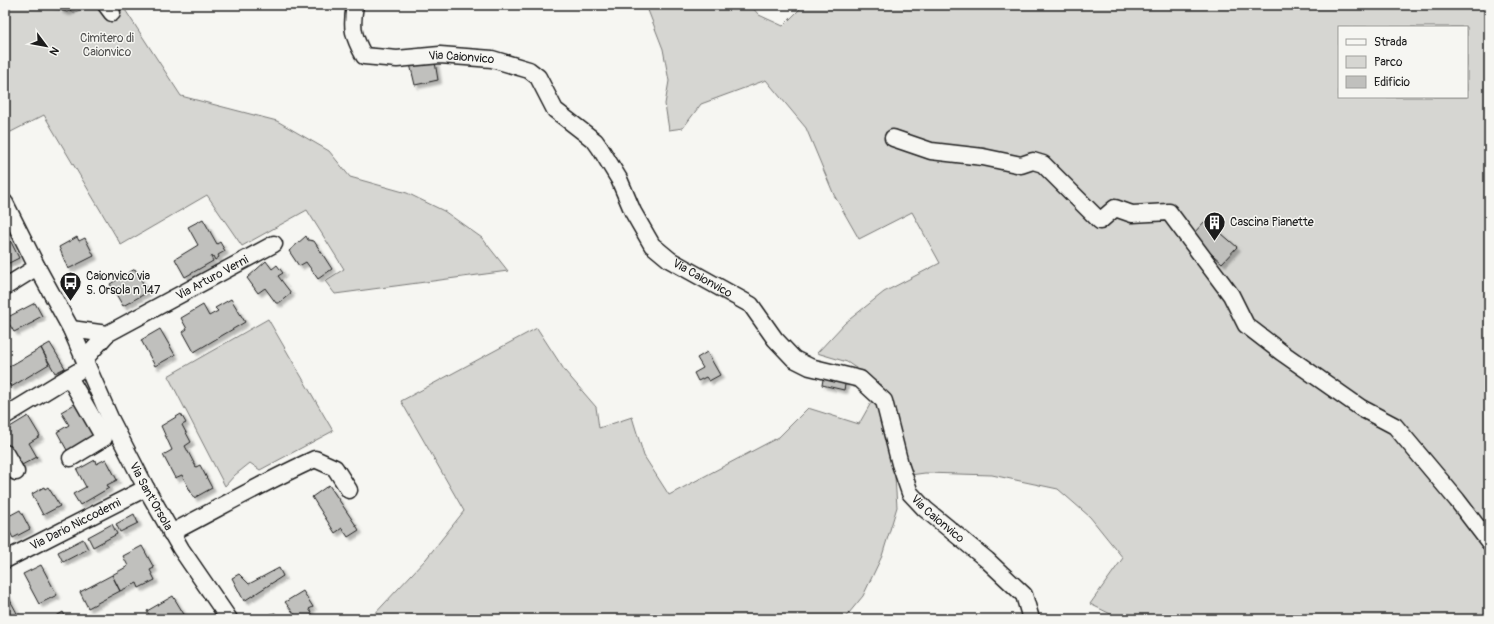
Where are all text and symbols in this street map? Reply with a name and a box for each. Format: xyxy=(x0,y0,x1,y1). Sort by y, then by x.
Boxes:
north arrow xyxy=(26,26,66,66)
legend xyxy=(1338,26,1468,98)
park label: Cimitero di Caionvico xyxy=(80,31,134,60)
text: Strada xyxy=(1374,35,1408,50)
text: N xyxy=(46,44,62,58)
street label: Via Caionvico xyxy=(428,47,495,67)
text: Parco xyxy=(1374,55,1403,70)
text: Edificio xyxy=(1374,75,1410,90)
building icon: Cascina Pianette xyxy=(1201,209,1227,242)
place label: Cascina Pianette xyxy=(1230,215,1314,230)
street label: Via Arturo Verni xyxy=(173,252,251,303)
street label: Via Caionvico xyxy=(670,256,735,301)
place label: Caionvico via S. Orsola n 147 xyxy=(86,269,161,298)
bus stop icon: Caionvico via S. Orsola n 147 xyxy=(58,270,84,303)
street label: Via Sant'Orsola xyxy=(126,460,176,534)
street label: Via Caionvico xyxy=(908,491,968,546)
street label: Via Dario Niccodemi xyxy=(28,495,123,553)

